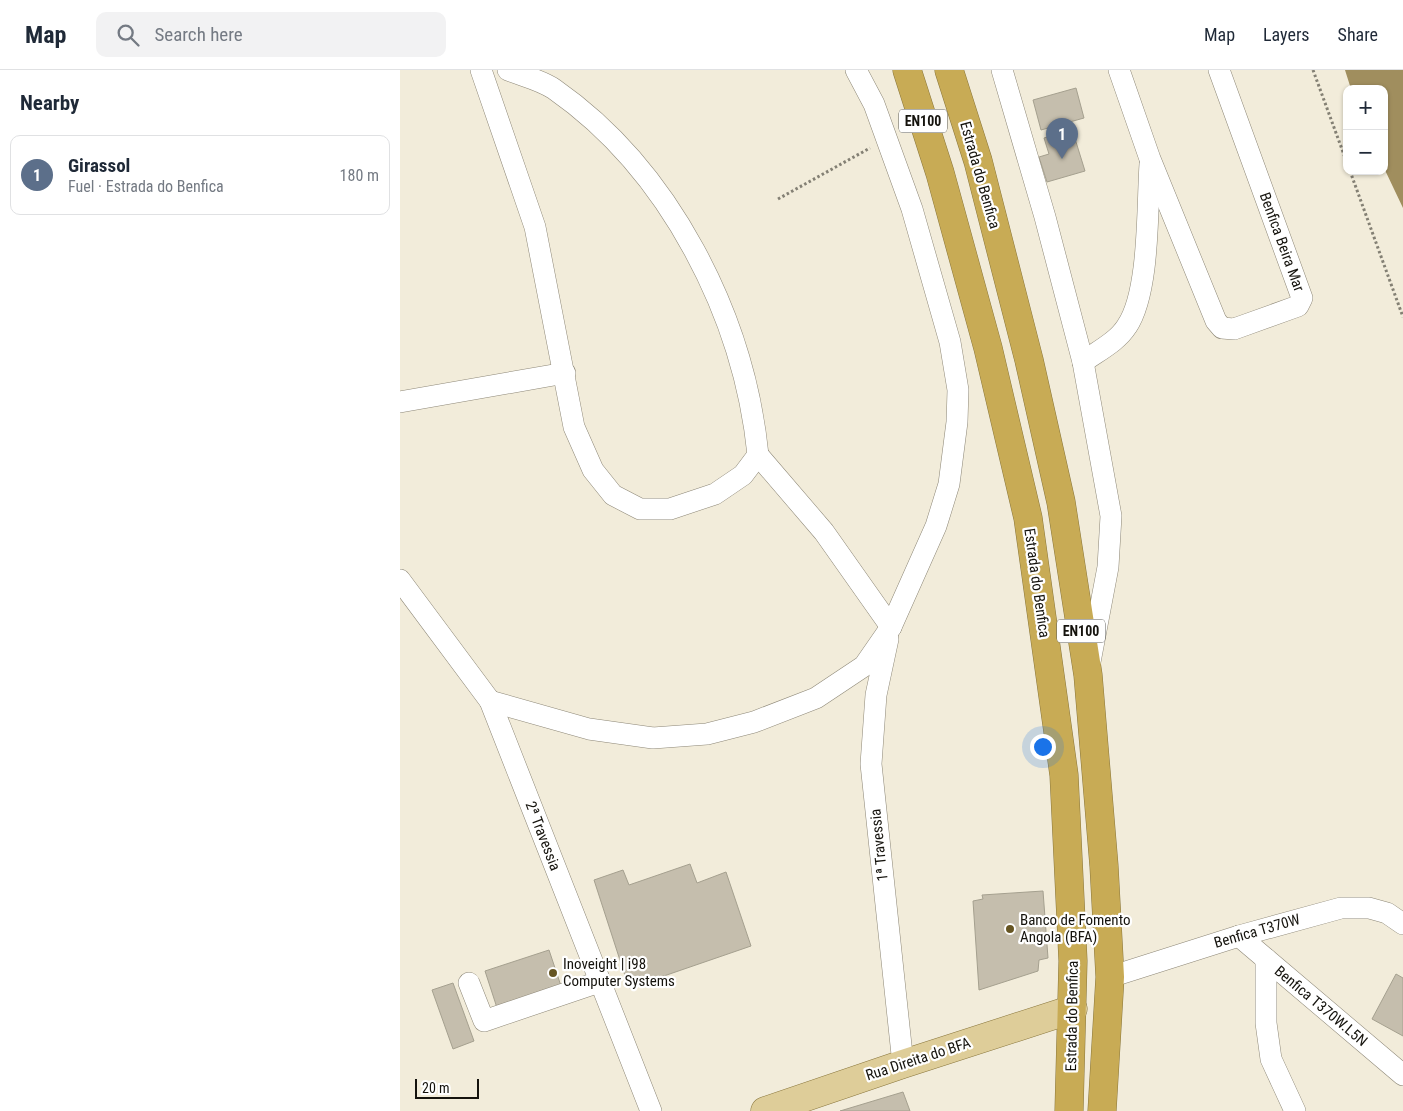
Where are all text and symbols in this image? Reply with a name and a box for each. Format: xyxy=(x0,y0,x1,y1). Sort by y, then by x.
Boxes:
search box xyxy=(96,12,446,57)
text: Map xyxy=(25,21,66,49)
icon: search xyxy=(114,21,142,49)
text: Search here xyxy=(154,23,243,46)
text: Map xyxy=(1204,24,1235,45)
text: Layers xyxy=(1263,24,1310,45)
text: Share xyxy=(1338,24,1378,45)
map controls xyxy=(1343,85,1388,175)
button: + xyxy=(1343,85,1388,130)
text: Nearby xyxy=(20,91,79,115)
road number: EN100 xyxy=(899,110,947,132)
pin: 1 xyxy=(1046,118,1078,159)
street label: Estrada do Benfica xyxy=(956,119,1004,231)
button: − xyxy=(1343,130,1388,175)
text: Girassol xyxy=(68,154,130,177)
text: 1 xyxy=(33,166,41,185)
text: 180 m xyxy=(340,166,379,185)
text: Fuel · Estrada do Benfica xyxy=(68,177,224,196)
street label: Benfica Beira Mar xyxy=(1256,190,1308,294)
street label: Estrada do Benfica xyxy=(1020,527,1054,639)
road number: EN100 xyxy=(1057,620,1105,642)
your location xyxy=(1030,734,1056,760)
street label: 2ª Travessia xyxy=(522,799,564,873)
street label: 1ª Travessia xyxy=(866,808,892,882)
street label: Benfica T370W xyxy=(1212,910,1303,952)
place label: Banco de Fomento Angola (BFA) xyxy=(1020,911,1130,946)
marker: Banco de Fomento Angola (BFA) xyxy=(1004,923,1016,935)
place label: Inoveight | i98 Computer Systems xyxy=(563,955,675,990)
street label: Estrada do Benfica xyxy=(1062,961,1082,1071)
street label: Benfica T370W.L5N xyxy=(1271,962,1371,1050)
marker: Inoveight | i98 Computer Systems xyxy=(547,967,559,979)
street label: Rua Direita do BFA xyxy=(863,1033,973,1084)
scale bar xyxy=(415,1076,479,1099)
text: 20 m xyxy=(422,1080,450,1096)

